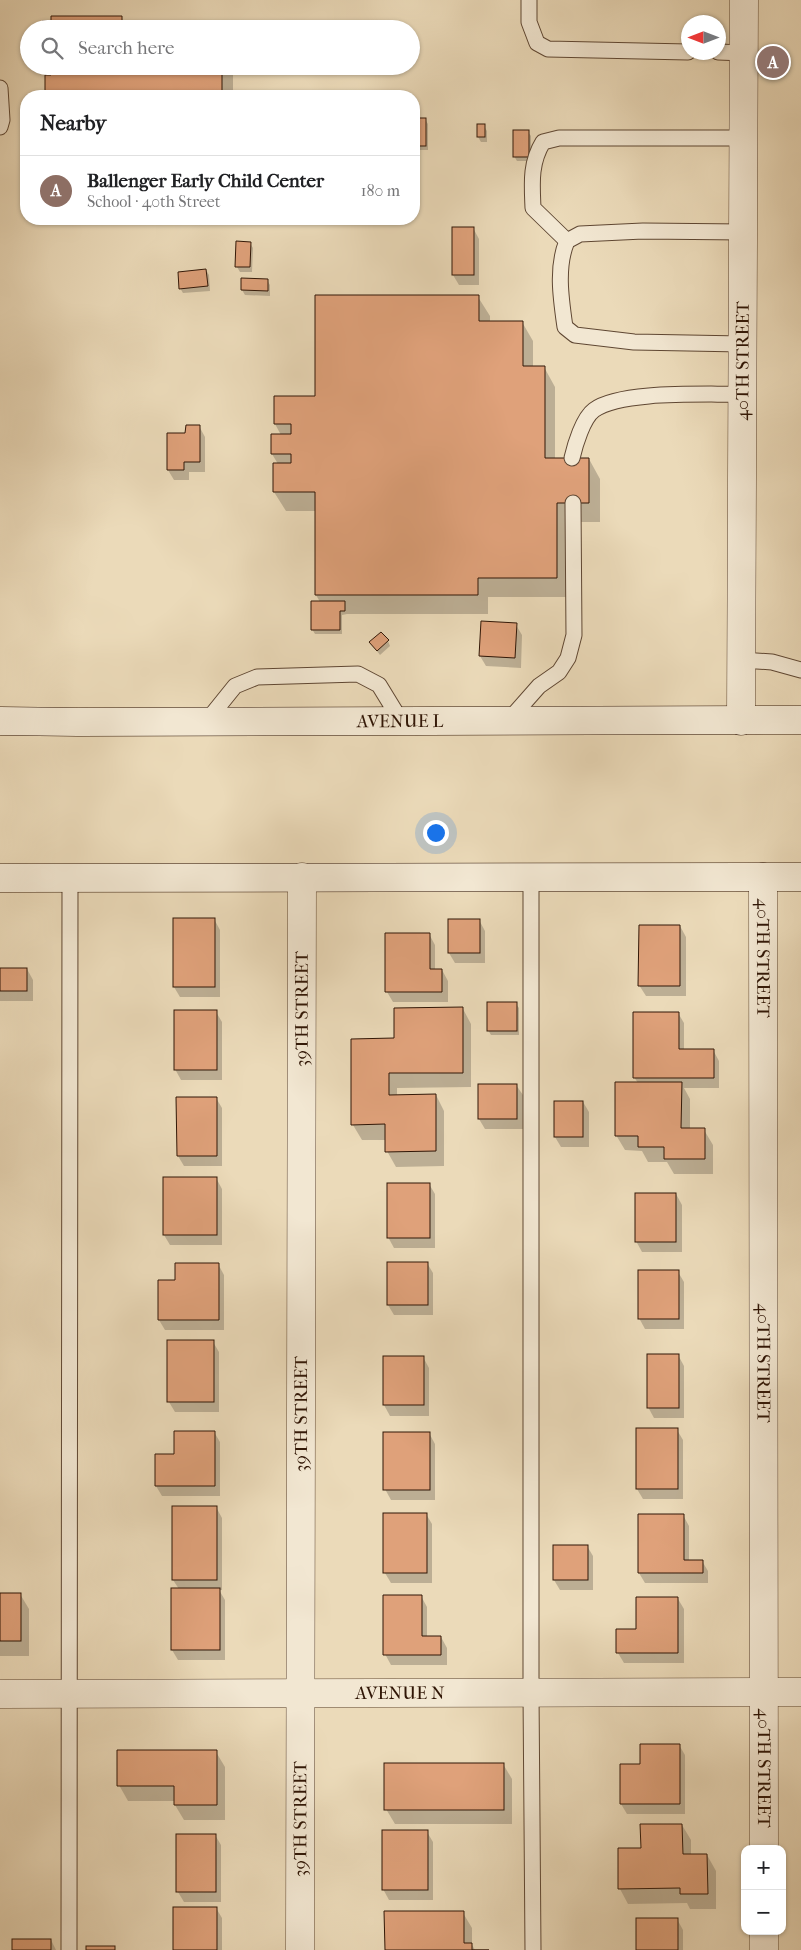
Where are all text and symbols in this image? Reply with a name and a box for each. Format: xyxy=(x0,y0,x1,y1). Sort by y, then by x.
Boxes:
north arrow xyxy=(681,15,726,60)
search box xyxy=(20,20,420,75)
icon: search xyxy=(38,34,66,62)
text: Search here xyxy=(78,37,174,59)
pin: A xyxy=(757,43,789,81)
text: Nearby xyxy=(40,111,106,135)
text: Ballenger Early Child Center xyxy=(87,170,324,192)
text: A xyxy=(51,181,61,200)
text: 180 m xyxy=(361,181,400,200)
text: School · 40th Street xyxy=(87,192,220,211)
street label: 40TH STREET xyxy=(732,300,753,421)
street label: AVENUE L xyxy=(356,710,444,732)
your location xyxy=(423,820,449,846)
street label: 40TH STREET xyxy=(753,898,774,1019)
street label: 39TH STREET xyxy=(291,950,312,1067)
street label: 40TH STREET xyxy=(753,1303,774,1424)
street label: 39TH STREET xyxy=(290,1355,312,1472)
street label: AVENUE N xyxy=(354,1682,445,1704)
street label: 40TH STREET xyxy=(753,1708,774,1829)
street label: 39TH STREET xyxy=(290,1760,311,1877)
map controls xyxy=(741,1845,786,1935)
button: + xyxy=(741,1845,786,1890)
button: − xyxy=(741,1890,786,1935)

